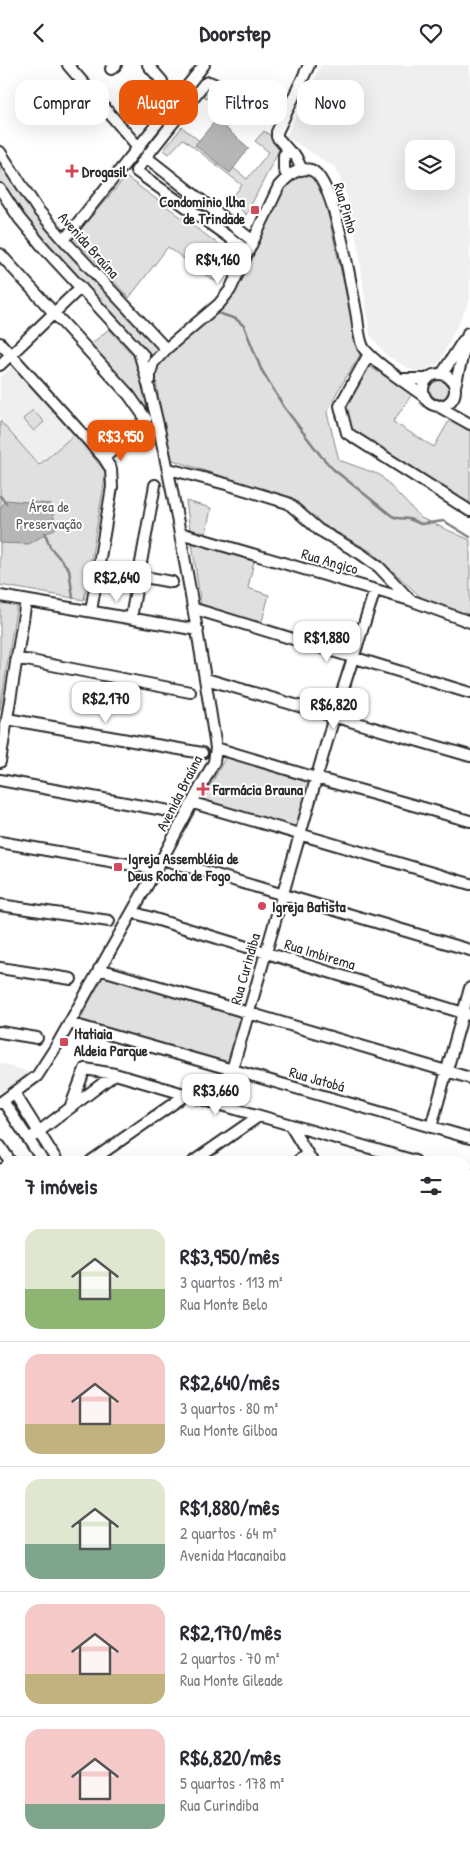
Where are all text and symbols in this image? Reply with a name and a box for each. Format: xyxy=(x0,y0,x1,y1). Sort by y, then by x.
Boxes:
text: Doorstep xyxy=(200,18,270,48)
icon: back xyxy=(25,19,53,47)
icon: heart xyxy=(417,19,445,47)
chip: Comprar xyxy=(15,80,109,125)
chip: Alugar xyxy=(119,80,198,125)
chip: Filtros xyxy=(208,80,287,125)
chip: Novo xyxy=(297,80,364,125)
map controls xyxy=(405,140,455,190)
button: layers xyxy=(405,140,455,190)
place label: Drogasil xyxy=(82,161,128,183)
marker: Drogasil xyxy=(66,165,78,177)
street label: Rua Pinho xyxy=(328,180,364,236)
place label: Condominio Ilha de Trindade xyxy=(159,191,245,229)
marker: Condominio Ilha de Trindade xyxy=(249,204,261,216)
street label: Avenida Braúna xyxy=(54,207,124,283)
pin: R$4,160 xyxy=(172,243,264,285)
text: R$4,160 xyxy=(196,248,240,270)
pin: R$3,950 xyxy=(75,419,167,462)
text: R$3,950 xyxy=(98,425,144,447)
park label: Área de Preservação xyxy=(16,496,82,534)
street label: Rua Angico xyxy=(299,543,361,579)
pin: R$2,640 xyxy=(71,561,163,603)
text: R$2,640 xyxy=(94,566,140,588)
pin: R$1,880 xyxy=(281,621,373,663)
text: R$1,880 xyxy=(304,626,350,648)
pin: R$2,170 xyxy=(60,681,152,724)
text: R$2,170 xyxy=(83,687,130,709)
pin: R$6,820 xyxy=(288,687,380,730)
text: R$6,820 xyxy=(311,693,357,715)
street label: Avenida Braúna xyxy=(151,751,207,835)
place label: Farmácia Brauna xyxy=(212,779,303,800)
marker: Farmácia Brauna xyxy=(197,783,209,795)
place label: Igreja Assembléia de Deus Rocha de Fogo xyxy=(128,848,239,887)
marker: Igreja Assembléia de Deus Rocha de Fogo xyxy=(112,861,124,873)
place label: Igreja Batista xyxy=(272,896,346,918)
marker: Igreja Batista xyxy=(256,900,268,912)
street label: Rua Curindiba xyxy=(225,931,265,1007)
street label: Rua Imbirema xyxy=(282,933,358,975)
place label: Itatiaia Aldeia Parque xyxy=(74,1023,148,1062)
marker: Itatiaia Aldeia Parque xyxy=(58,1036,70,1048)
street label: Rua Jatobá xyxy=(287,1061,347,1097)
pin: R$3,660 xyxy=(170,1073,262,1116)
text: R$3,660 xyxy=(193,1079,239,1101)
text: 7 imóveis xyxy=(25,1172,97,1201)
icon: filters xyxy=(417,1172,445,1200)
text: R$3,950/mês xyxy=(180,1242,279,1271)
icon: home xyxy=(65,1249,125,1309)
text: 3 quartos · 113 m² xyxy=(180,1271,283,1293)
text: Rua Monte Belo xyxy=(180,1293,268,1315)
text: R$2,640/mês xyxy=(180,1368,280,1397)
icon: home xyxy=(65,1374,125,1434)
text: 3 quartos · 80 m² xyxy=(180,1397,278,1419)
text: Rua Monte Gilboa xyxy=(180,1419,277,1441)
text: R$1,880/mês xyxy=(180,1493,279,1522)
icon: home xyxy=(65,1499,125,1559)
text: 2 quartos · 64 m² xyxy=(180,1522,277,1544)
text: Avenida Macanaiba xyxy=(180,1544,286,1566)
text: R$2,170/mês xyxy=(180,1618,281,1647)
icon: home xyxy=(65,1624,125,1684)
text: 2 quartos · 70 m² xyxy=(180,1647,279,1669)
text: Rua Monte Gileade xyxy=(180,1669,283,1691)
text: R$6,820/mês xyxy=(180,1743,281,1772)
icon: home xyxy=(65,1749,125,1809)
text: 5 quartos · 178 m² xyxy=(180,1772,284,1794)
text: Rua Curindiba xyxy=(180,1794,258,1816)

